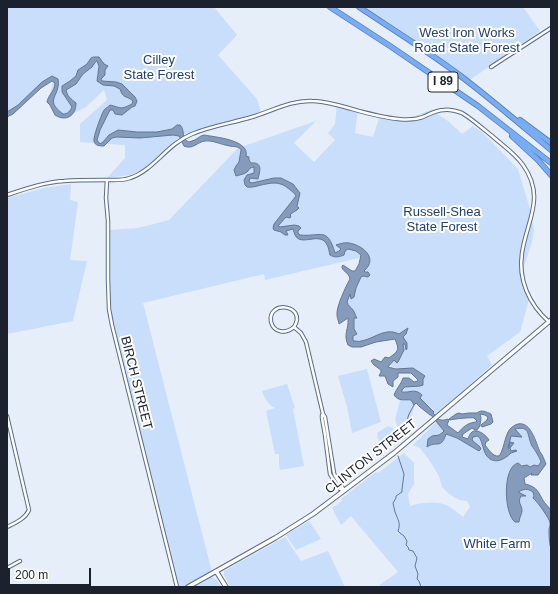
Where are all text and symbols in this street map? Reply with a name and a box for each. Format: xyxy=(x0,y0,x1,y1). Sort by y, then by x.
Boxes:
park label: West Iron Works Road State Forest xyxy=(414,25,520,56)
park label: Cilley State Forest xyxy=(124,52,194,83)
road number: I 89 xyxy=(428,72,458,92)
park label: Russell-Shea State Forest xyxy=(403,204,481,235)
street label: BIRCH STREET xyxy=(117,335,155,431)
street label: CLINTON STREET xyxy=(322,416,420,498)
park label: White Farm xyxy=(463,536,531,552)
scale bar xyxy=(10,560,93,586)
text: 200 m xyxy=(15,568,48,582)

